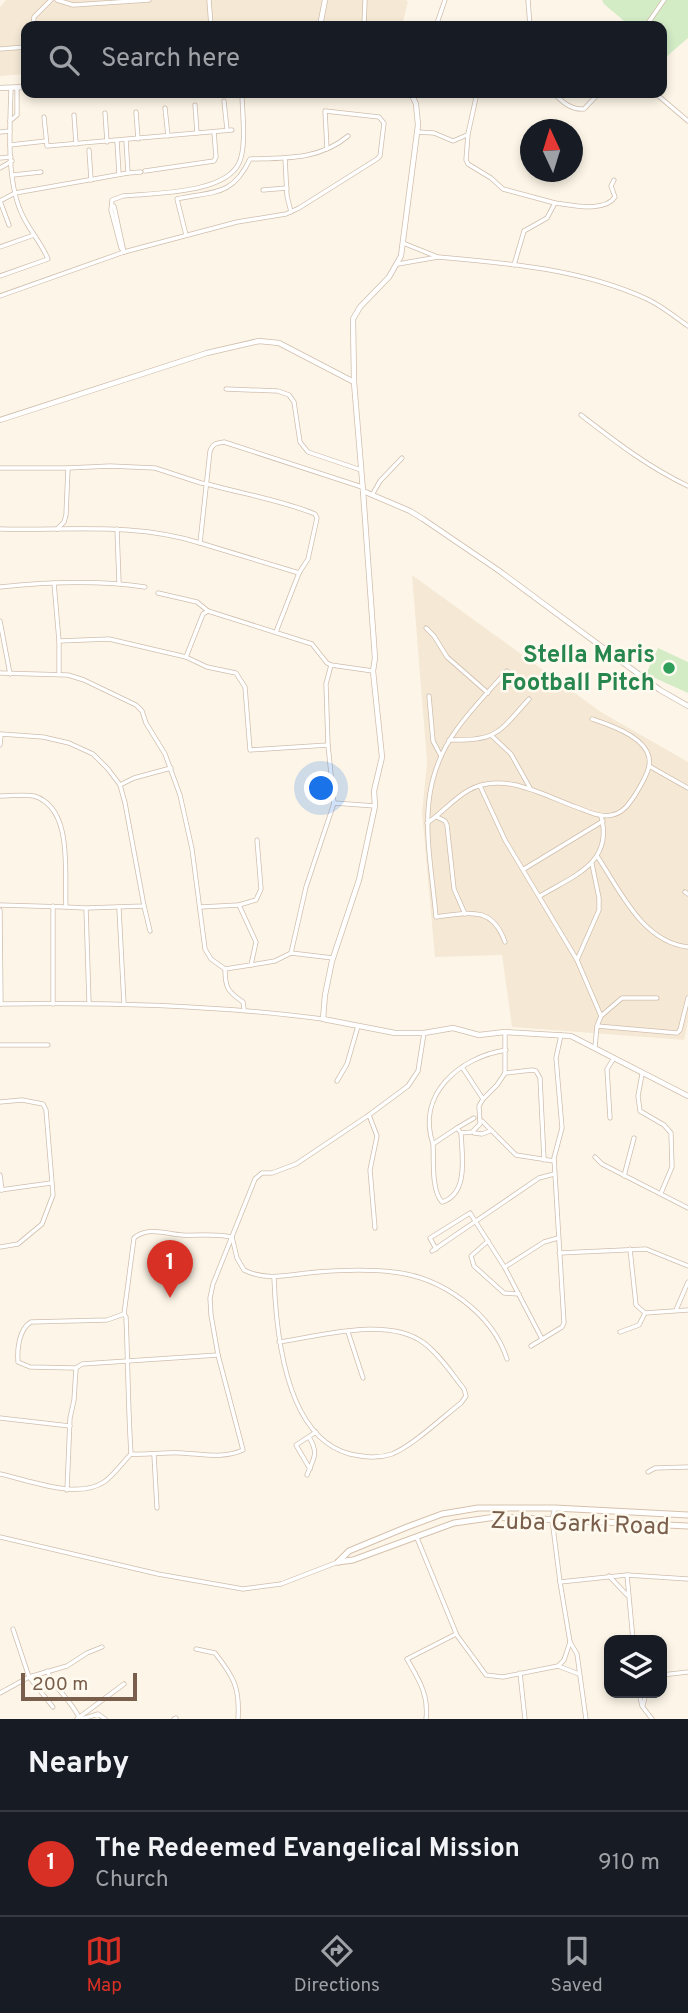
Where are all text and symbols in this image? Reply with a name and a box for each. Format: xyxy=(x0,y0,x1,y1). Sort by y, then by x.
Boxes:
search box xyxy=(21,21,667,98)
icon: search xyxy=(45,41,83,79)
text: Search here xyxy=(101,43,240,76)
north arrow xyxy=(520,119,583,182)
place label: Stella Maris Football Pitch xyxy=(501,641,655,699)
marker: Stella Maris Football Pitch xyxy=(661,660,677,676)
your location xyxy=(304,771,338,805)
pin: 1 xyxy=(147,1240,193,1298)
street label: Zuba Garki Road xyxy=(490,1507,670,1543)
map controls xyxy=(604,1635,667,1698)
button: layers xyxy=(604,1635,667,1698)
scale bar xyxy=(21,1670,136,1702)
text: 200 m xyxy=(32,1673,88,1697)
text: Nearby xyxy=(28,1746,129,1783)
text: The Redeemed Evangelical Mission xyxy=(95,1833,520,1866)
text: 1 xyxy=(46,1849,56,1878)
text: 910 m xyxy=(598,1849,660,1878)
text: Church xyxy=(95,1866,169,1895)
tab: Map xyxy=(85,1932,123,1998)
tab: Directions xyxy=(294,1932,380,1998)
tab: Saved xyxy=(551,1932,603,1998)

